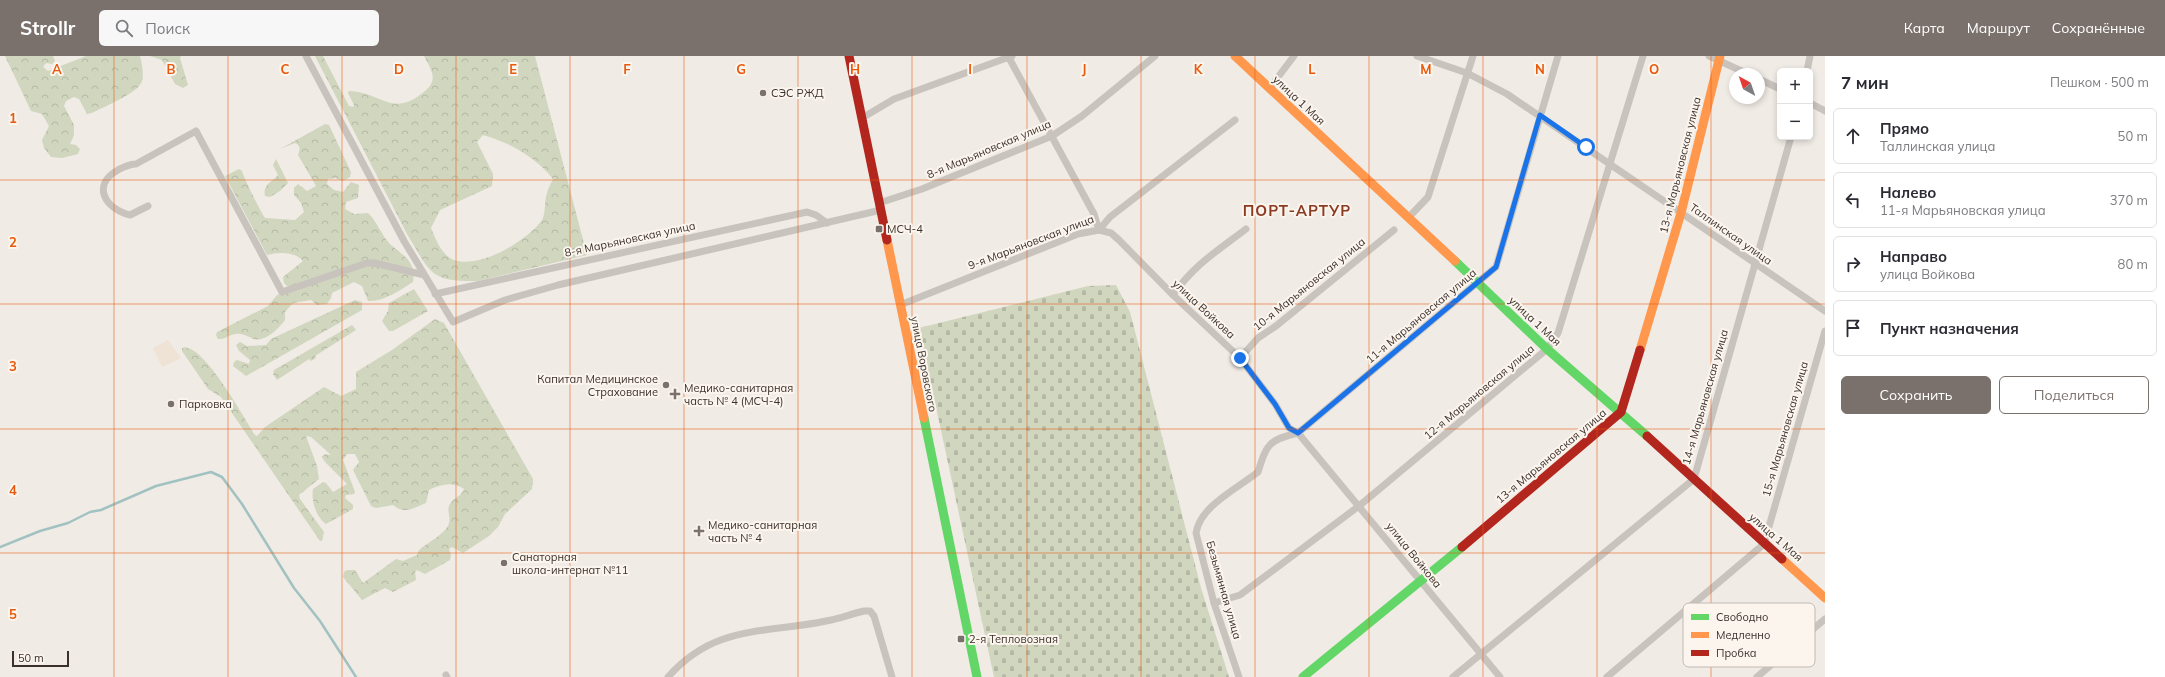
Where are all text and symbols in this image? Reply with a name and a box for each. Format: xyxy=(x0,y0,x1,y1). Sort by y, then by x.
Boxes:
search box xyxy=(99,10,379,46)
text: Strollr xyxy=(20,16,75,40)
icon: search xyxy=(113,17,135,39)
text: Поиск xyxy=(145,19,190,38)
text: Карта xyxy=(1904,19,1945,37)
text: Маршрут xyxy=(1967,19,2030,37)
text: Сохранённые xyxy=(2052,19,2145,37)
text: A xyxy=(52,61,62,77)
text: B xyxy=(167,61,176,77)
text: C xyxy=(281,61,290,77)
text: D xyxy=(394,61,404,77)
text: E xyxy=(509,61,517,77)
text: F xyxy=(623,61,631,77)
text: G xyxy=(736,61,746,77)
text: H xyxy=(850,61,860,77)
text: I xyxy=(968,61,972,77)
text: J xyxy=(1082,61,1086,77)
text: K xyxy=(1194,61,1204,77)
text: L xyxy=(1308,61,1316,77)
text: M xyxy=(1420,61,1432,77)
text: N xyxy=(1535,61,1545,77)
text: O xyxy=(1649,61,1659,77)
north arrow xyxy=(1729,68,1765,104)
map controls xyxy=(1777,68,1813,140)
button: + xyxy=(1777,68,1813,104)
street label: улица 1 Мая xyxy=(1270,72,1328,128)
text: 7 мин xyxy=(1841,72,1889,93)
text: Пешком · 500 m xyxy=(2050,74,2149,90)
place label: СЭС РЖД xyxy=(771,86,824,100)
marker: СЭС РЖД xyxy=(758,88,768,98)
street label: 13-я Марьяновская улица xyxy=(1656,95,1704,235)
button: − xyxy=(1777,104,1813,140)
text: 1 xyxy=(9,110,17,126)
street label: 8-я Марьяновская улица xyxy=(925,116,1053,182)
text: Прямо xyxy=(1880,119,1929,138)
icon: ahead xyxy=(1842,125,1864,147)
text: 50 m xyxy=(2118,128,2148,144)
route start xyxy=(1577,138,1595,156)
text: Таллинская улица xyxy=(1880,138,1995,154)
text: Налево xyxy=(1880,183,1936,202)
icon: left xyxy=(1842,189,1864,211)
text: 370 m xyxy=(2110,192,2148,208)
street label: Таллинская улица xyxy=(1687,200,1775,268)
district label: ПОРТ-АРТУР xyxy=(1243,201,1351,220)
text: 11-я Марьяновская улица xyxy=(1880,202,2046,218)
street label: 9-я Марьяновская улица xyxy=(966,212,1096,272)
street label: 8-я Марьяновская улица xyxy=(563,218,697,260)
place label: МСЧ-4 xyxy=(887,222,923,236)
marker: МСЧ-4 xyxy=(874,224,884,234)
text: 2 xyxy=(9,234,17,250)
street label: 10-я Марьяновская улица xyxy=(1250,234,1368,334)
text: Направо xyxy=(1880,247,1947,266)
icon: right xyxy=(1842,253,1864,275)
text: 80 m xyxy=(2118,256,2148,272)
street label: 11-я Марьяновская улица xyxy=(1363,266,1479,366)
text: улица Войкова xyxy=(1880,266,1975,282)
street label: улица Войкова xyxy=(1170,276,1238,342)
street label: улица 1 Мая xyxy=(1506,293,1564,349)
street label: улица Воровского xyxy=(908,315,940,413)
icon: arrive xyxy=(1842,317,1864,339)
text: Пункт назначения xyxy=(1880,319,2019,338)
street label: 14-я Марьяновская улица xyxy=(1679,328,1731,466)
street label: 12-я Марьяновская улица xyxy=(1421,342,1537,442)
route end xyxy=(1231,349,1249,367)
text: 3 xyxy=(9,358,17,374)
street label: 15-я Марьяновская улица xyxy=(1759,360,1811,498)
place label: Капитал Медицинское Страхование xyxy=(537,372,658,399)
button: Сохранить xyxy=(1841,376,1991,414)
button: Поделиться xyxy=(1999,376,2149,414)
marker: Капитал Медицинское Страхование xyxy=(661,380,671,390)
place label: Медико-санитарная часть № 4 (МСЧ-4) xyxy=(684,381,793,408)
marker: Медико-санитарная часть № 4 (МСЧ-4) xyxy=(669,388,681,400)
place label: Парковка xyxy=(179,397,232,411)
marker: Парковка xyxy=(166,399,176,409)
street label: 13-я Марьяновская улица xyxy=(1493,406,1609,506)
text: 4 xyxy=(9,482,17,498)
street label: улица 1 Мая xyxy=(1746,510,1806,564)
place label: Медико-санитарная часть № 4 xyxy=(708,518,817,545)
street label: улица Войкова xyxy=(1383,519,1445,591)
marker: Медико-санитарная часть № 4 xyxy=(693,525,705,537)
street label: Безымянная улица xyxy=(1203,539,1245,641)
place label: Санаторная школа-интернат №11 xyxy=(512,550,628,577)
marker: Санаторная школа-интернат №11 xyxy=(499,558,509,568)
legend xyxy=(1683,603,1815,667)
text: 5 xyxy=(9,606,17,622)
text: Свободно xyxy=(1716,610,1769,624)
text: Медленно xyxy=(1716,628,1770,642)
place label: 2-я Тепловозная xyxy=(969,632,1058,646)
marker: 2-я Тепловозная xyxy=(956,634,966,644)
text: Пробка xyxy=(1716,646,1757,660)
scale bar xyxy=(12,649,69,668)
text: 50 m xyxy=(18,651,44,665)

